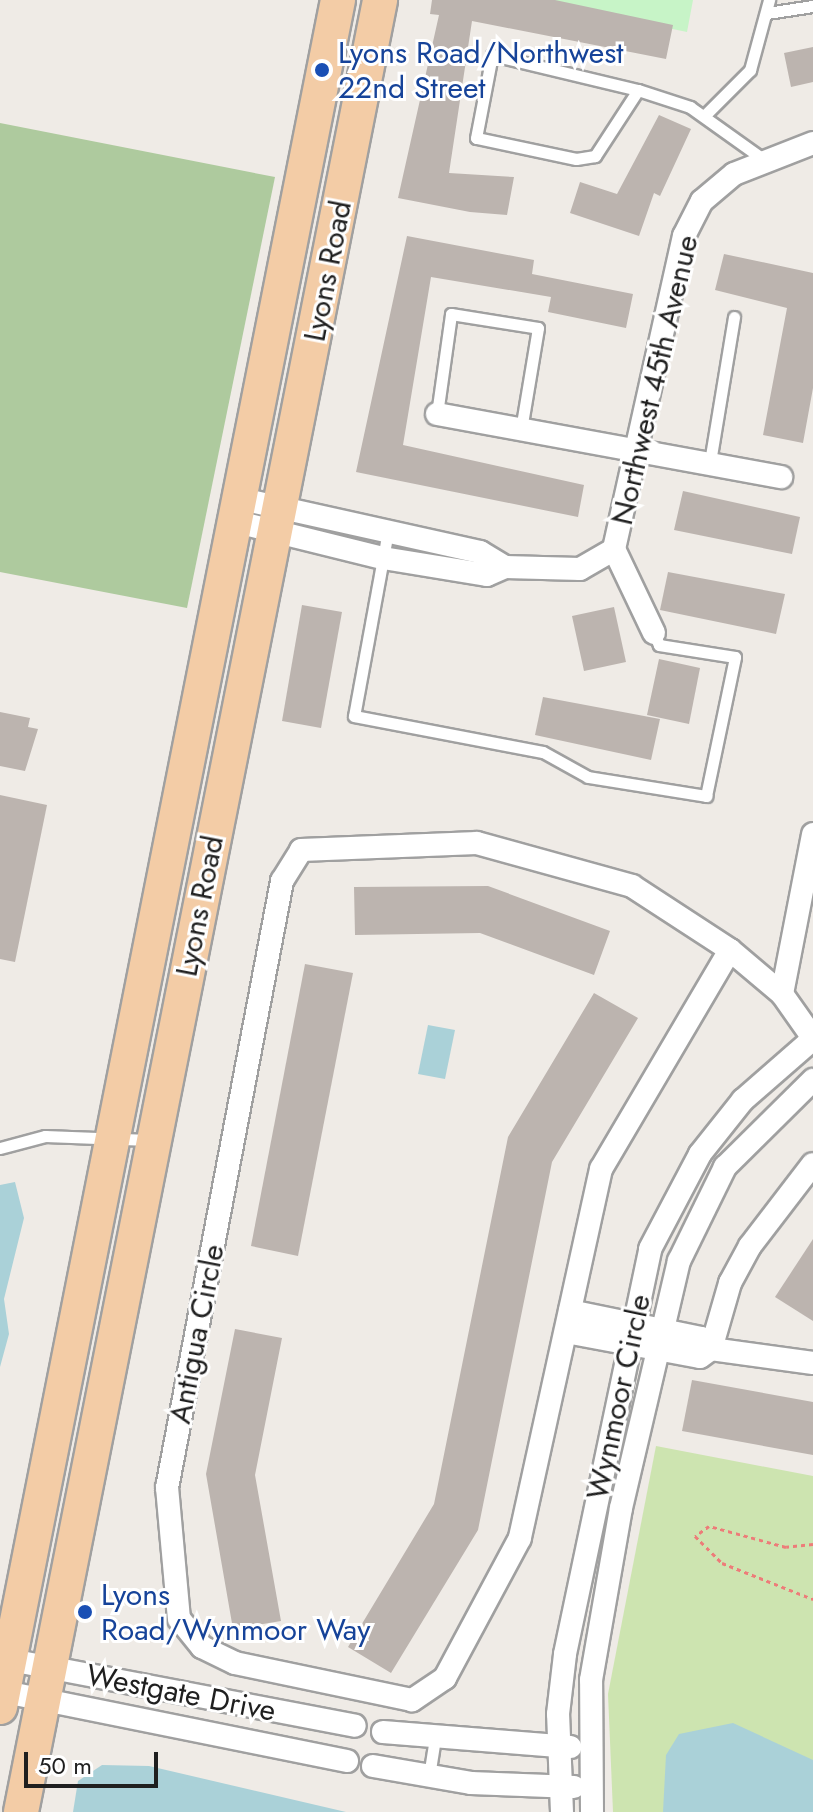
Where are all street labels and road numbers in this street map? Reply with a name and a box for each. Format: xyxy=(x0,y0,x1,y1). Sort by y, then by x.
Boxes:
street label: Lyons Road xyxy=(297,198,359,344)
street label: Northwest 45th Avenue xyxy=(604,232,706,528)
street label: Lyons Road xyxy=(169,833,231,979)
street label: Antigua Circle xyxy=(162,1241,232,1427)
street label: Wynmoor Circle xyxy=(580,1291,658,1503)
street label: Westgate Drive xyxy=(83,1657,279,1729)

